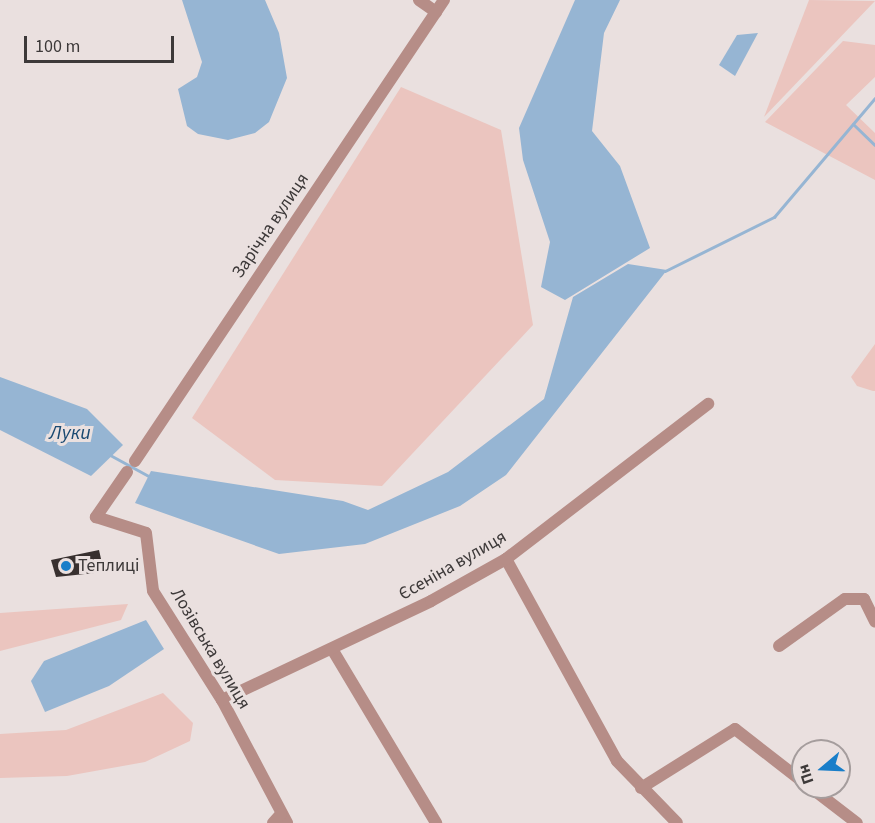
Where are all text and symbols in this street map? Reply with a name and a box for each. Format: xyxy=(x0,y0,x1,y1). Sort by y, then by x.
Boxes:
scale bar xyxy=(27,24,177,62)
text: 100 m xyxy=(35,34,80,59)
street label: Зарічна вулиця xyxy=(228,169,314,283)
water label: Луки xyxy=(49,421,91,445)
street label: Єсеніна вулиця xyxy=(395,526,511,606)
place label: Теплиці xyxy=(78,555,140,577)
marker: Теплиці xyxy=(59,559,73,573)
street label: Лозівська вулиця xyxy=(165,585,255,713)
north arrow xyxy=(791,739,851,799)
text: Пн xyxy=(792,761,820,787)

